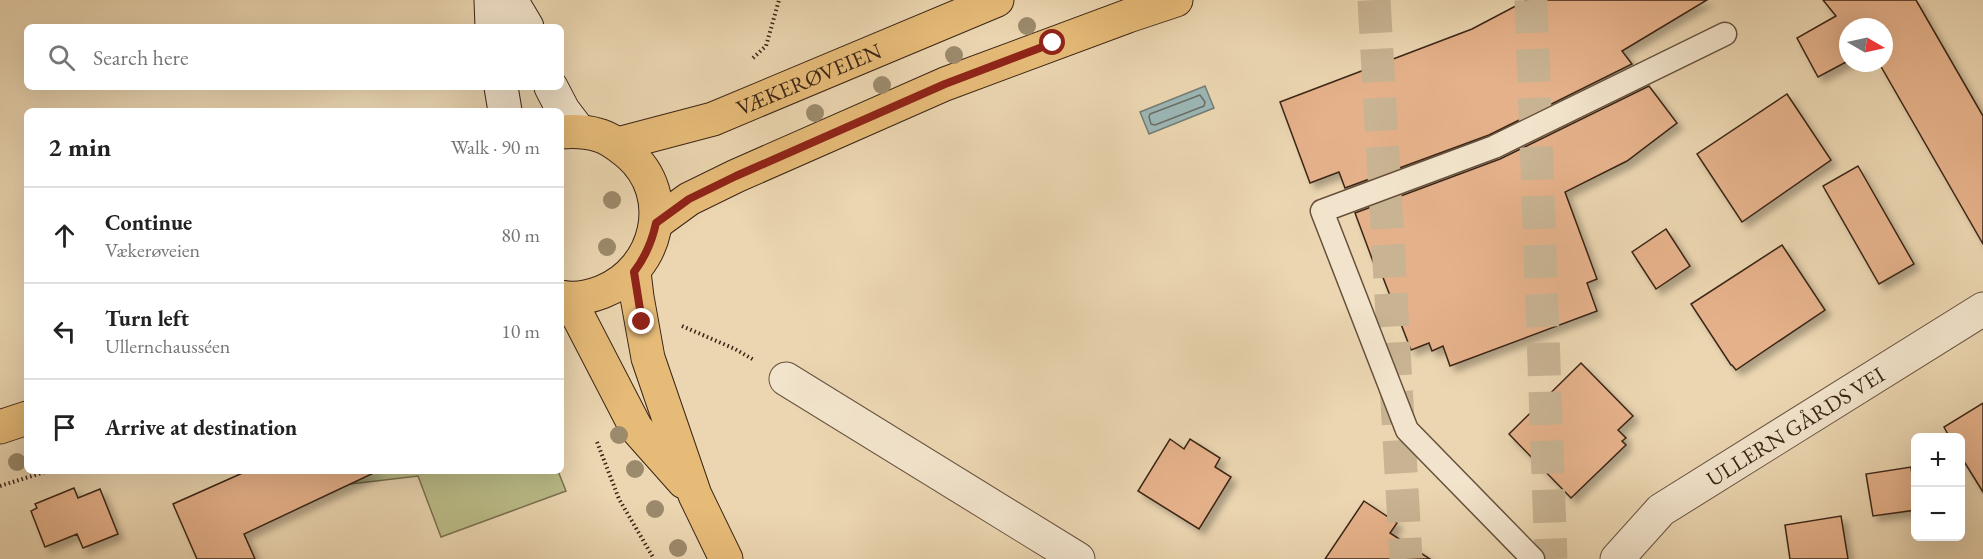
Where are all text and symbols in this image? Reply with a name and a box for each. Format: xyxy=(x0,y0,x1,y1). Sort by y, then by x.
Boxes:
north arrow xyxy=(1839,18,1893,72)
search box xyxy=(24,24,564,90)
route start xyxy=(1039,29,1065,55)
street label: VÆKERØVEIEN xyxy=(732,36,886,123)
icon: search xyxy=(45,41,78,74)
text: Search here xyxy=(93,43,188,72)
text: 2 min xyxy=(48,130,111,164)
text: Walk · 90 m xyxy=(451,134,540,160)
text: Continue xyxy=(105,208,192,237)
icon: ahead xyxy=(48,219,81,252)
text: 80 m xyxy=(501,222,540,248)
text: Vækerøveien xyxy=(105,237,200,263)
text: Turn left xyxy=(105,304,189,333)
route end xyxy=(628,308,654,334)
icon: left xyxy=(48,315,81,348)
text: 10 m xyxy=(501,318,540,344)
text: Ullernchausséen xyxy=(105,333,230,359)
street label: ULLERN GÅRDS VEI xyxy=(1701,360,1890,493)
icon: arrive xyxy=(48,411,81,444)
text: Arrive at destination xyxy=(105,413,297,442)
map controls xyxy=(1911,433,1965,541)
button: + xyxy=(1911,433,1965,487)
button: − xyxy=(1911,487,1965,541)

